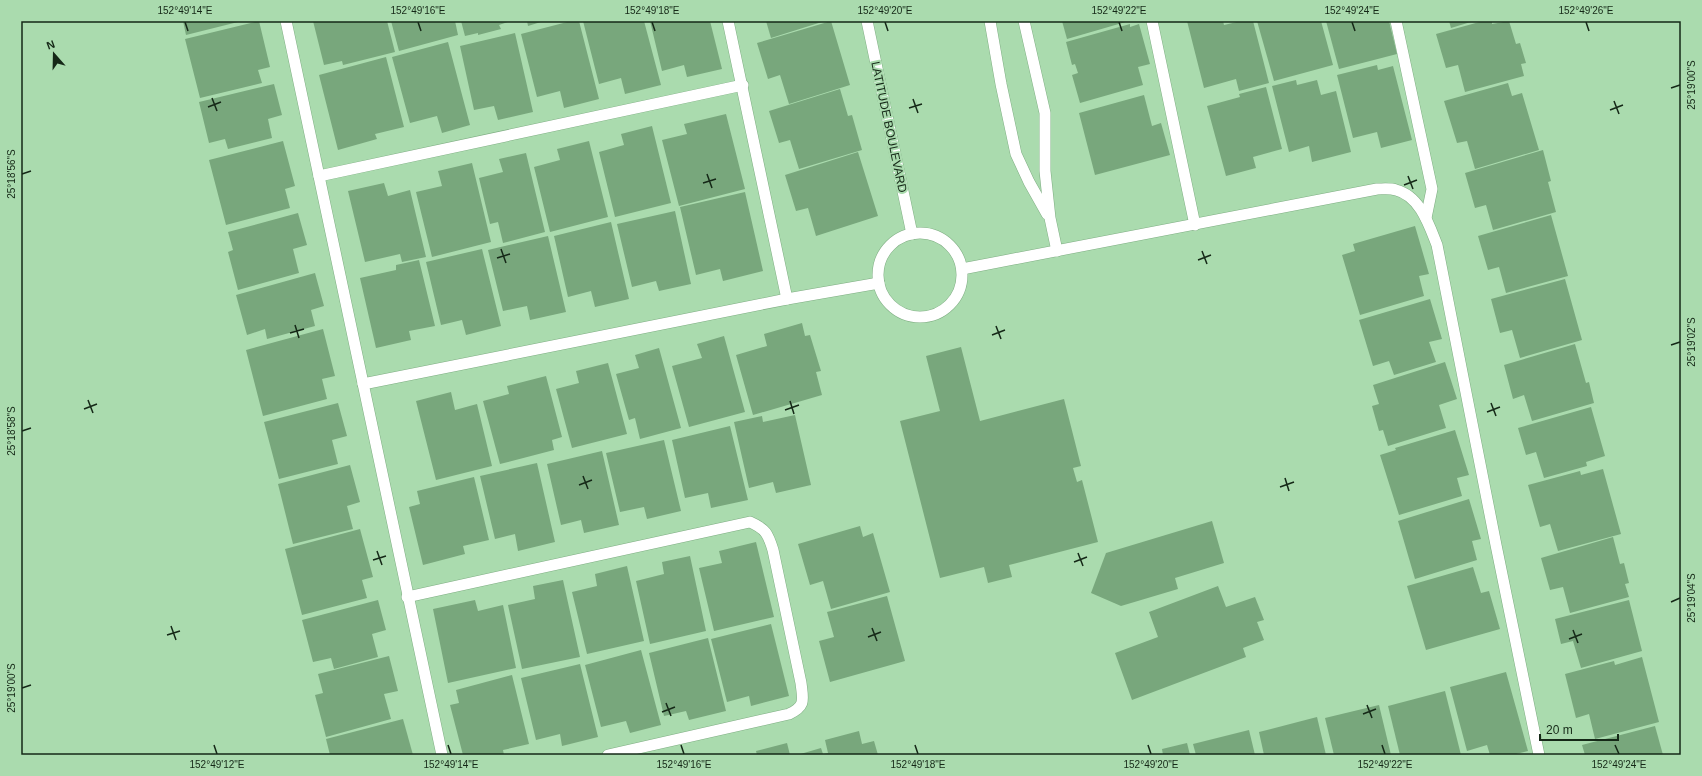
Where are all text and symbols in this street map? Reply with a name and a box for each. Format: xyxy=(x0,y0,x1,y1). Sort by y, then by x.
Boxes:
text: 152°49'14"E xyxy=(157,5,213,16)
text: 152°49'16"E xyxy=(390,5,446,16)
text: 152°49'18"E xyxy=(624,5,680,16)
text: 152°49'20"E xyxy=(857,5,913,16)
text: 152°49'22"E xyxy=(1091,5,1147,16)
text: 152°49'24"E xyxy=(1324,5,1380,16)
text: 152°49'26"E xyxy=(1558,5,1614,16)
north arrow xyxy=(34,34,74,74)
text: N xyxy=(45,38,56,52)
street label: LATITUDE BOULEVARD xyxy=(868,60,910,194)
text: 25°19'00"S xyxy=(1686,60,1697,110)
text: 25°18'56"S xyxy=(6,149,17,199)
text: 25°19'02"S xyxy=(1686,317,1697,367)
text: 25°18'58"S xyxy=(6,406,17,456)
text: 25°19'04"S xyxy=(1686,573,1697,623)
text: 25°19'00"S xyxy=(6,663,17,713)
scale bar xyxy=(1540,716,1618,742)
text: 20 m xyxy=(1546,723,1573,737)
text: 152°49'12"E xyxy=(189,759,245,770)
text: 152°49'14"E xyxy=(423,759,479,770)
text: 152°49'16"E xyxy=(656,759,712,770)
text: 152°49'18"E xyxy=(890,759,946,770)
text: 152°49'20"E xyxy=(1123,759,1179,770)
text: 152°49'22"E xyxy=(1357,759,1413,770)
text: 152°49'24"E xyxy=(1591,759,1647,770)

